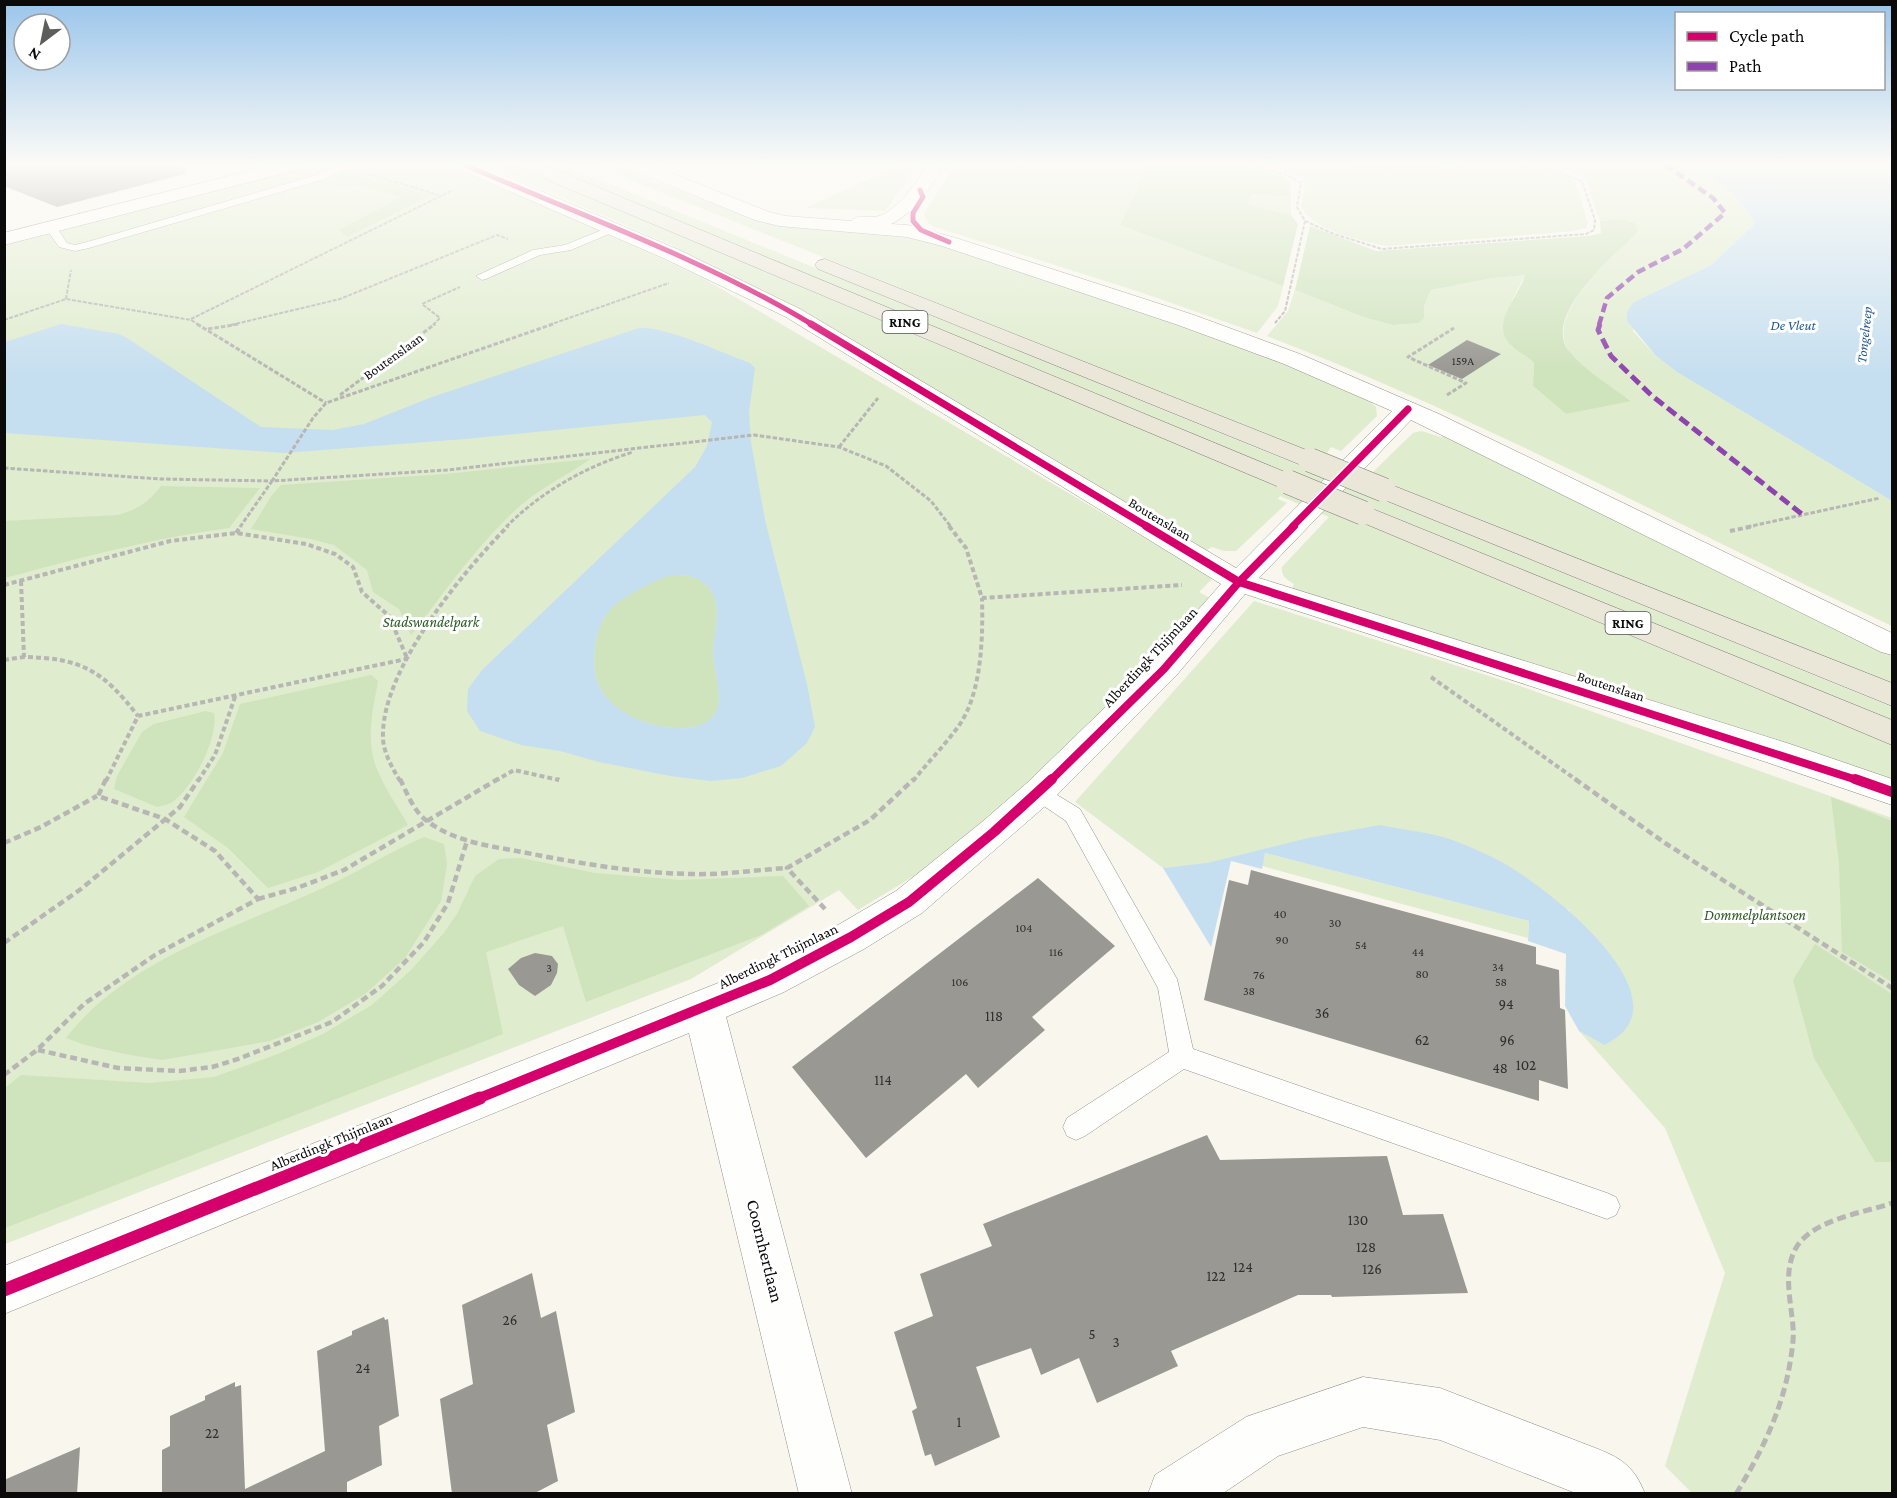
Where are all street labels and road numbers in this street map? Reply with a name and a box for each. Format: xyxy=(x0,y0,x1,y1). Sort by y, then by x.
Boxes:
road number: RING xyxy=(882,311,928,333)
street label: Boutenslaan xyxy=(360,329,426,383)
street label: Boutenslaan xyxy=(1126,494,1194,544)
street label: Alberdingk Thijmlaan xyxy=(1100,604,1201,711)
road number: RING xyxy=(1606,612,1650,634)
street label: Boutenslaan xyxy=(1575,668,1647,705)
street label: Alberdingk Thijmlaan xyxy=(716,920,841,993)
street label: Alberdingk Thijmlaan xyxy=(267,1110,395,1175)
street label: Coornhertlaan xyxy=(743,1197,788,1305)

